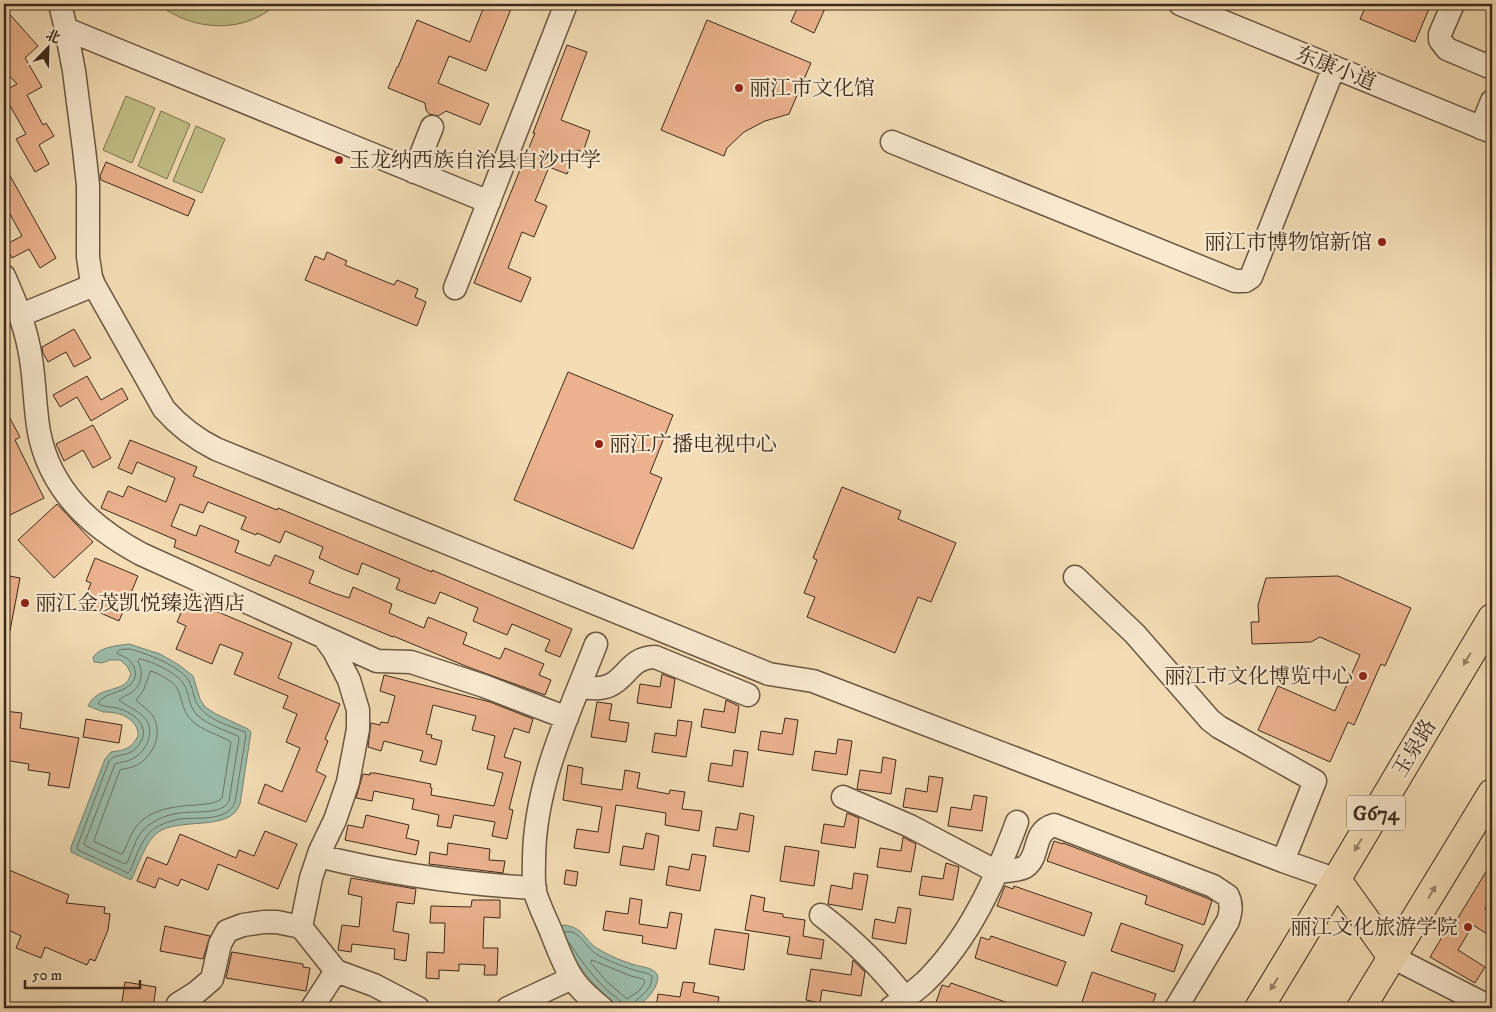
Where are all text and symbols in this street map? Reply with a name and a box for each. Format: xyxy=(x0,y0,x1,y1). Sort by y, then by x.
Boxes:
north arrow xyxy=(22,22,72,72)
text: 北 xyxy=(43,26,63,48)
street label: 东康小道 xyxy=(1292,41,1379,97)
place label: 丽江市文化馆 xyxy=(749,76,875,102)
marker: 丽江市文化馆 xyxy=(733,82,745,94)
place label: 玉龙纳西族自治县白沙中学 xyxy=(349,148,601,174)
marker: 玉龙纳西族自治县白沙中学 xyxy=(333,154,345,166)
place label: 丽江市博物馆新馆 xyxy=(1204,230,1372,256)
marker: 丽江市博物馆新馆 xyxy=(1376,236,1388,248)
place label: 丽江广播电视中心 xyxy=(609,432,777,458)
marker: 丽江广播电视中心 xyxy=(593,438,605,450)
place label: 丽江金茂凯悦臻选酒店 xyxy=(35,591,245,617)
marker: 丽江金茂凯悦臻选酒店 xyxy=(19,597,31,609)
one-way arrow xyxy=(1463,653,1472,666)
place label: 丽江市文化博览中心 xyxy=(1164,664,1353,690)
marker: 丽江市文化博览中心 xyxy=(1357,670,1369,682)
street label: 玉泉路 xyxy=(1387,715,1442,782)
road number: G674 xyxy=(1347,796,1405,830)
one-way arrow xyxy=(1353,838,1362,851)
one-way arrow xyxy=(1428,885,1437,898)
place label: 丽江文化旅游学院 xyxy=(1290,915,1458,941)
marker: 丽江文化旅游学院 xyxy=(1462,921,1474,933)
scale bar xyxy=(25,957,140,989)
text: 50 m xyxy=(32,966,62,985)
one-way arrow xyxy=(1269,977,1278,990)

